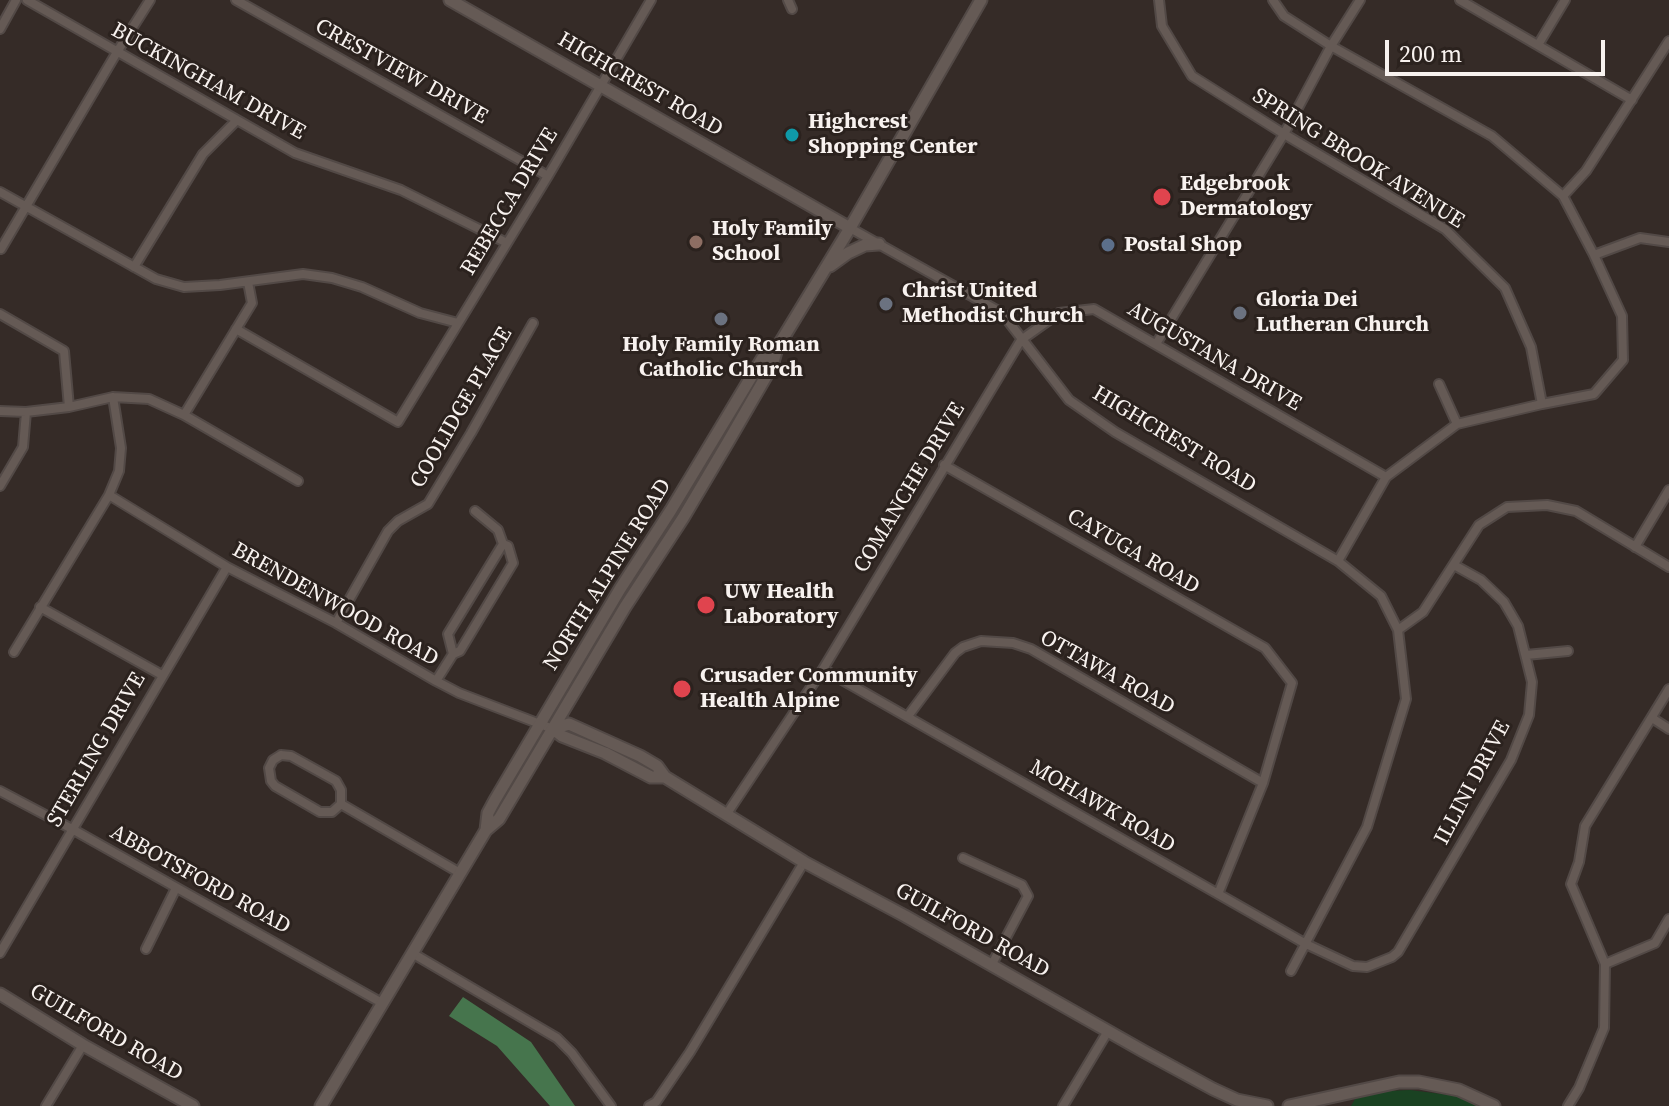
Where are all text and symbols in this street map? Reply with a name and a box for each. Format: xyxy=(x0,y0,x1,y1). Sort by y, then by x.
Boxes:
street label: CRESTVIEW DRIVE xyxy=(310,14,492,130)
street label: BUCKINGHAM DRIVE xyxy=(106,18,310,146)
scale bar xyxy=(1389,24,1609,74)
street label: HIGHCREST ROAD xyxy=(553,27,727,143)
text: 200 m xyxy=(1399,37,1462,70)
street label: SPRING BROOK AVENUE xyxy=(1247,83,1469,235)
place label: Highcrest Shopping Center xyxy=(808,109,978,160)
street label: REBECCA DRIVE xyxy=(456,124,564,280)
marker: Highcrest Shopping Center xyxy=(783,126,801,144)
place label: Edgebrook Dermatology xyxy=(1180,171,1312,222)
marker: Edgebrook Dermatology xyxy=(1151,186,1173,208)
place label: Holy Family School xyxy=(712,216,833,268)
place label: Postal Shop xyxy=(1124,232,1242,258)
marker: Holy Family School xyxy=(687,233,705,251)
marker: Postal Shop xyxy=(1099,236,1117,254)
place label: Christ United Methodist Church xyxy=(902,278,1084,330)
place label: Gloria Dei Lutheran Church xyxy=(1256,287,1429,338)
marker: Christ United Methodist Church xyxy=(877,295,895,313)
street label: AUGUSTANA DRIVE xyxy=(1122,296,1306,418)
marker: Gloria Dei Lutheran Church xyxy=(1231,304,1249,322)
marker: Holy Family Roman Catholic Church xyxy=(712,310,730,328)
street label: COOLIDGE PLACE xyxy=(405,323,519,493)
place label: Holy Family Roman Catholic Church xyxy=(622,332,820,384)
street label: HIGHCREST ROAD xyxy=(1087,381,1261,499)
street label: COMANCHE DRIVE xyxy=(849,398,971,578)
street label: NORTH ALPINE ROAD xyxy=(538,474,678,676)
street label: CAYUGA ROAD xyxy=(1062,503,1204,601)
street label: BRENDENWOOD ROAD xyxy=(227,537,443,673)
place label: UW Health Laboratory xyxy=(724,579,838,630)
marker: UW Health Laboratory xyxy=(695,594,717,616)
street label: OTTAWA ROAD xyxy=(1035,625,1179,721)
place label: Crusader Community Health Alpine xyxy=(700,663,918,714)
street label: STERLING DRIVE xyxy=(42,668,152,832)
marker: Crusader Community Health Alpine xyxy=(671,678,693,700)
street label: ILLINI DRIVE xyxy=(1429,717,1517,849)
street label: MOHAWK ROAD xyxy=(1025,755,1179,859)
street label: ABBOTSFORD ROAD xyxy=(105,819,295,941)
street label: GUILFORD ROAD xyxy=(890,878,1054,984)
street label: GUILFORD ROAD xyxy=(25,979,187,1087)

